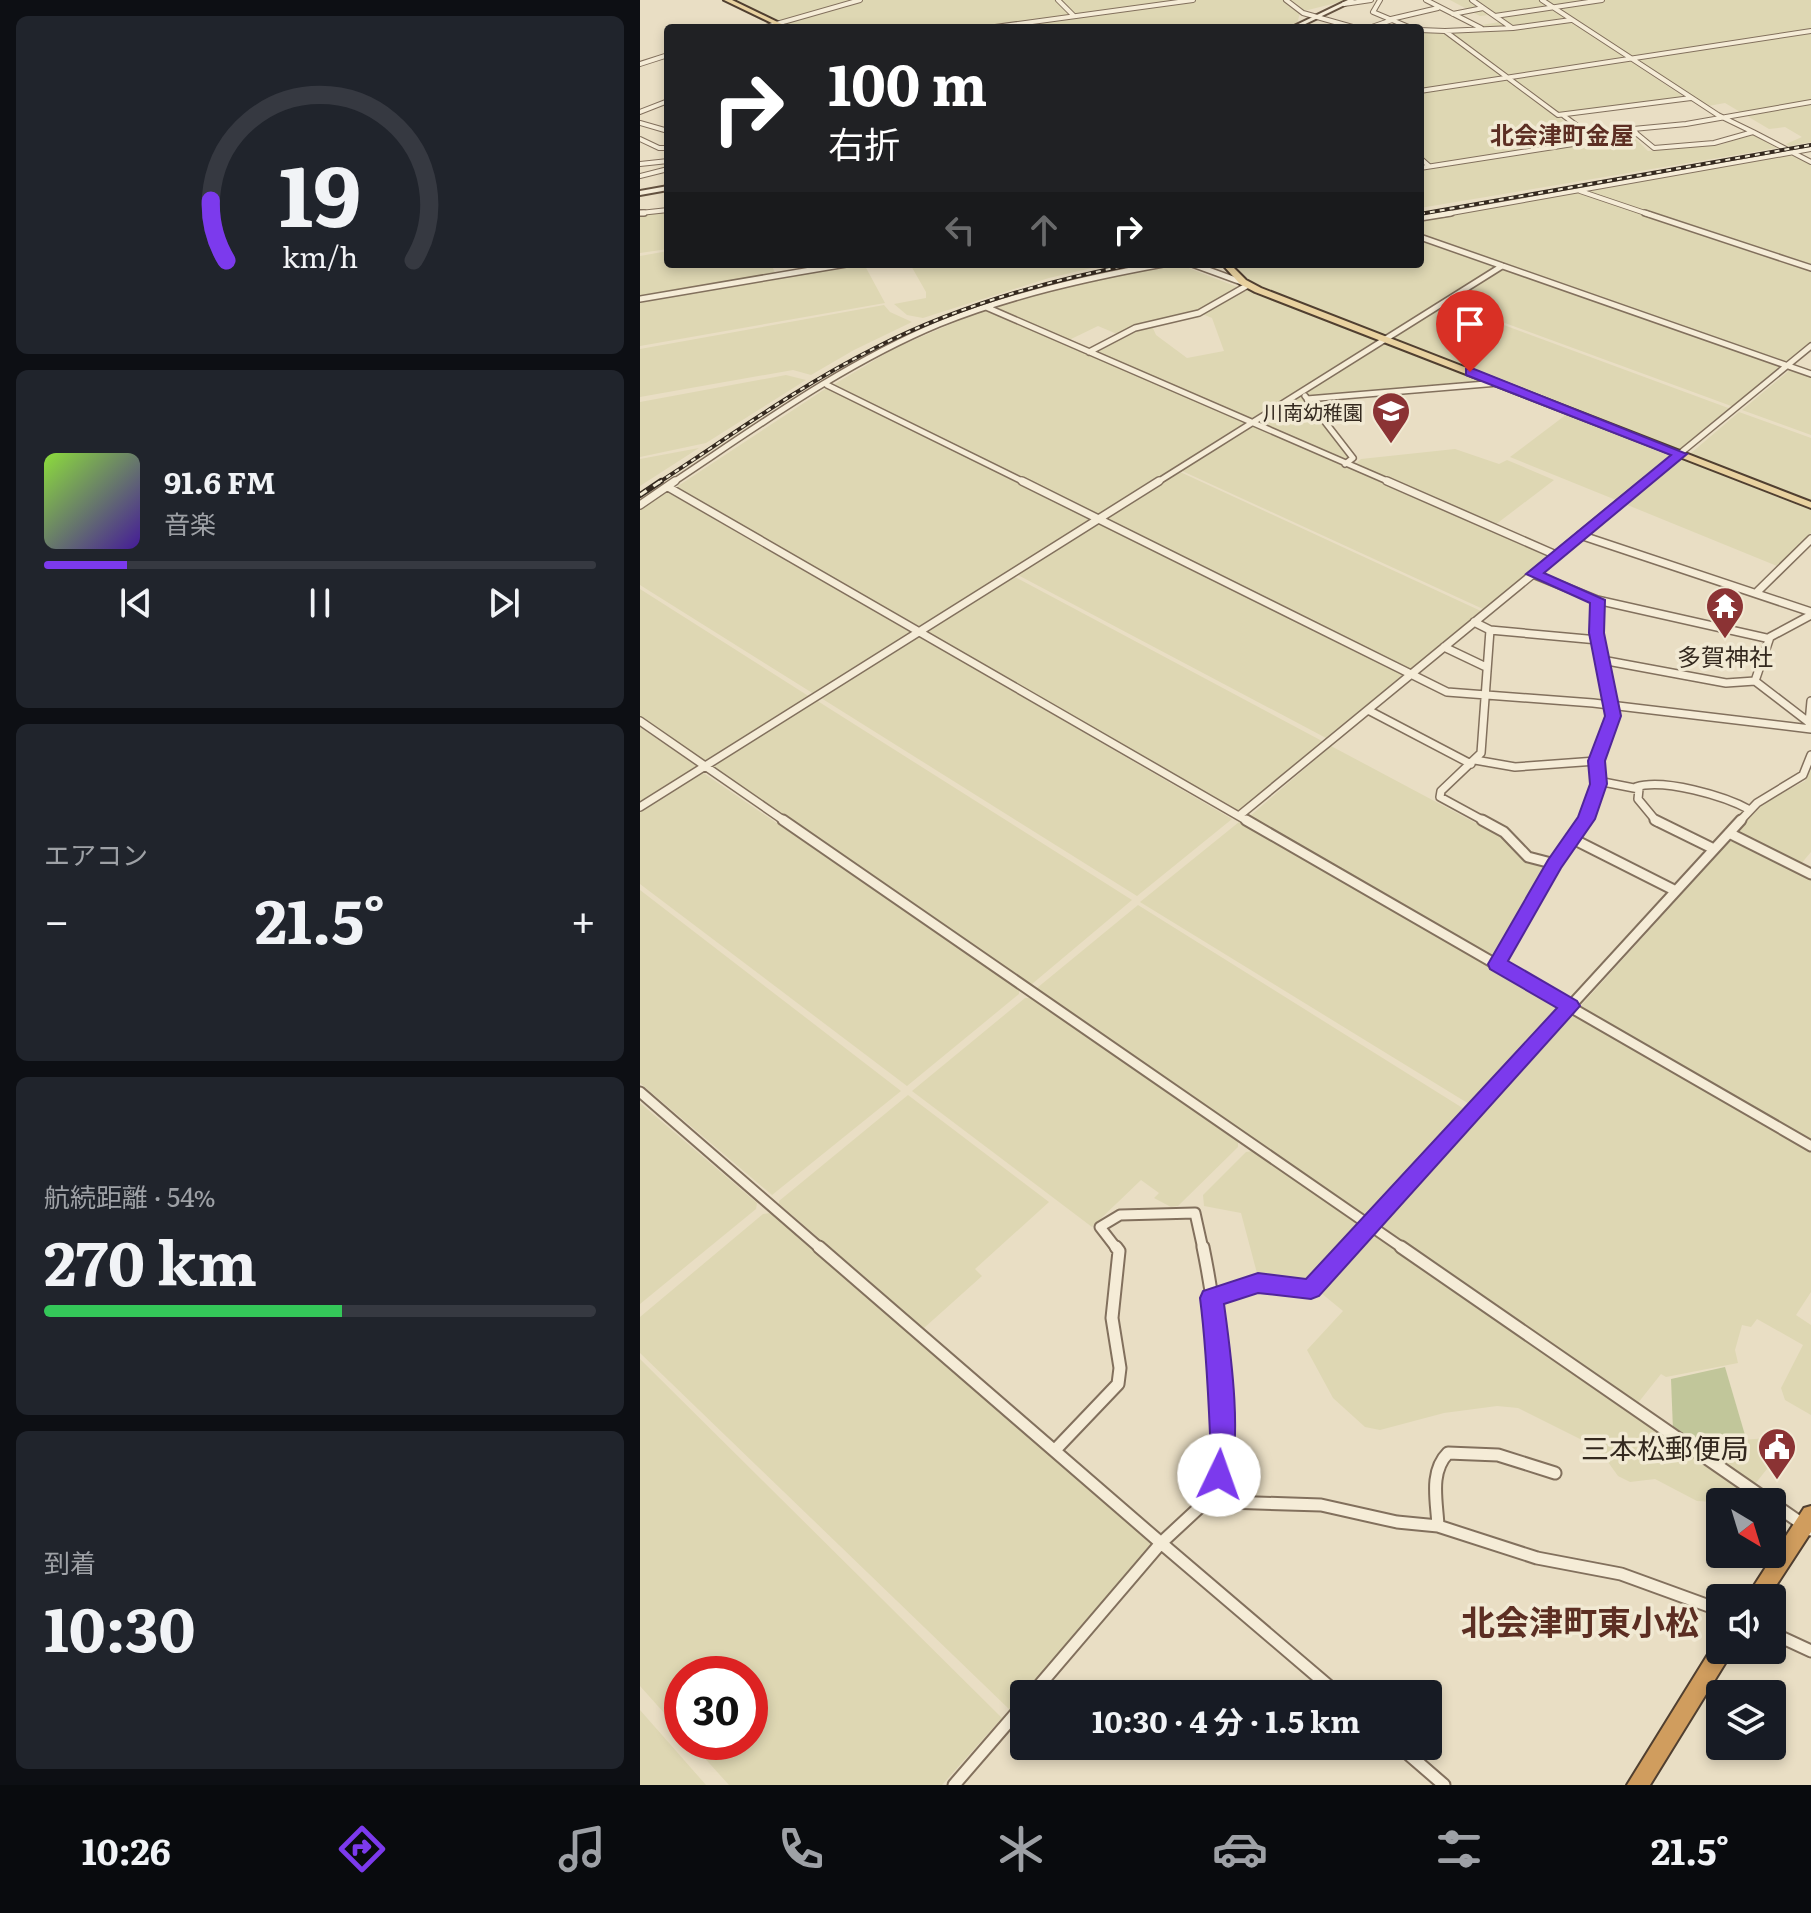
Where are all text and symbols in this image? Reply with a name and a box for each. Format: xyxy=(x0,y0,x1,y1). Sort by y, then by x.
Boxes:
text: 100 m xyxy=(828,40,987,123)
icon: right xyxy=(696,56,800,160)
text: 右折 xyxy=(828,116,900,169)
district label: 北会津町金屋 xyxy=(1490,116,1634,151)
text: 19 xyxy=(279,128,361,252)
icon: left xyxy=(938,208,982,252)
icon: ahead xyxy=(1022,208,1066,252)
icon: right xyxy=(1106,208,1150,252)
text: km/h xyxy=(282,234,358,277)
pin xyxy=(1436,290,1504,372)
icon: arrive xyxy=(1448,302,1492,346)
school or university icon: 川南幼稚園 xyxy=(1370,390,1412,445)
place label: 川南幼稚園 xyxy=(1263,396,1363,426)
text: 91.6 FM xyxy=(164,459,276,503)
text: 音楽 xyxy=(164,503,216,542)
icon: previous xyxy=(114,581,158,625)
icon: pause xyxy=(298,581,342,625)
icon: next xyxy=(482,581,526,625)
temple icon: 多賀神社 xyxy=(1704,585,1746,640)
place label: 多賀神社 xyxy=(1677,638,1773,673)
text: エアコン xyxy=(44,834,148,873)
text: 21.5° xyxy=(255,873,385,962)
text: − xyxy=(44,885,70,951)
text: + xyxy=(570,885,596,951)
text: 航続距離 · 54% xyxy=(44,1176,216,1215)
text: 270 km xyxy=(44,1215,257,1304)
place label: 三本松郵便局 xyxy=(1581,1426,1749,1468)
public building icon: 三本松郵便局 xyxy=(1756,1426,1798,1481)
position arrow xyxy=(1177,1433,1261,1517)
north arrow xyxy=(1706,1488,1786,1568)
map controls xyxy=(1706,1488,1786,1760)
text: 到着 xyxy=(44,1542,96,1581)
text: 10:30 xyxy=(44,1581,196,1670)
button: sound xyxy=(1706,1584,1786,1664)
district label: 北会津町東小松 xyxy=(1461,1595,1699,1645)
speed limit sign: 30 xyxy=(664,1656,768,1760)
button: layers xyxy=(1706,1680,1786,1760)
text: 10:30 · 4 分 · 1.5 km xyxy=(1092,1698,1360,1742)
icon: directions xyxy=(334,1821,390,1877)
icon: music xyxy=(554,1821,610,1877)
icon: phone xyxy=(773,1821,829,1877)
icon: climate xyxy=(993,1821,1049,1877)
icon: car xyxy=(1212,1821,1268,1877)
icon: filters xyxy=(1431,1821,1487,1877)
text: 10:26 xyxy=(82,1823,171,1876)
text: 21.5° xyxy=(1651,1823,1729,1876)

